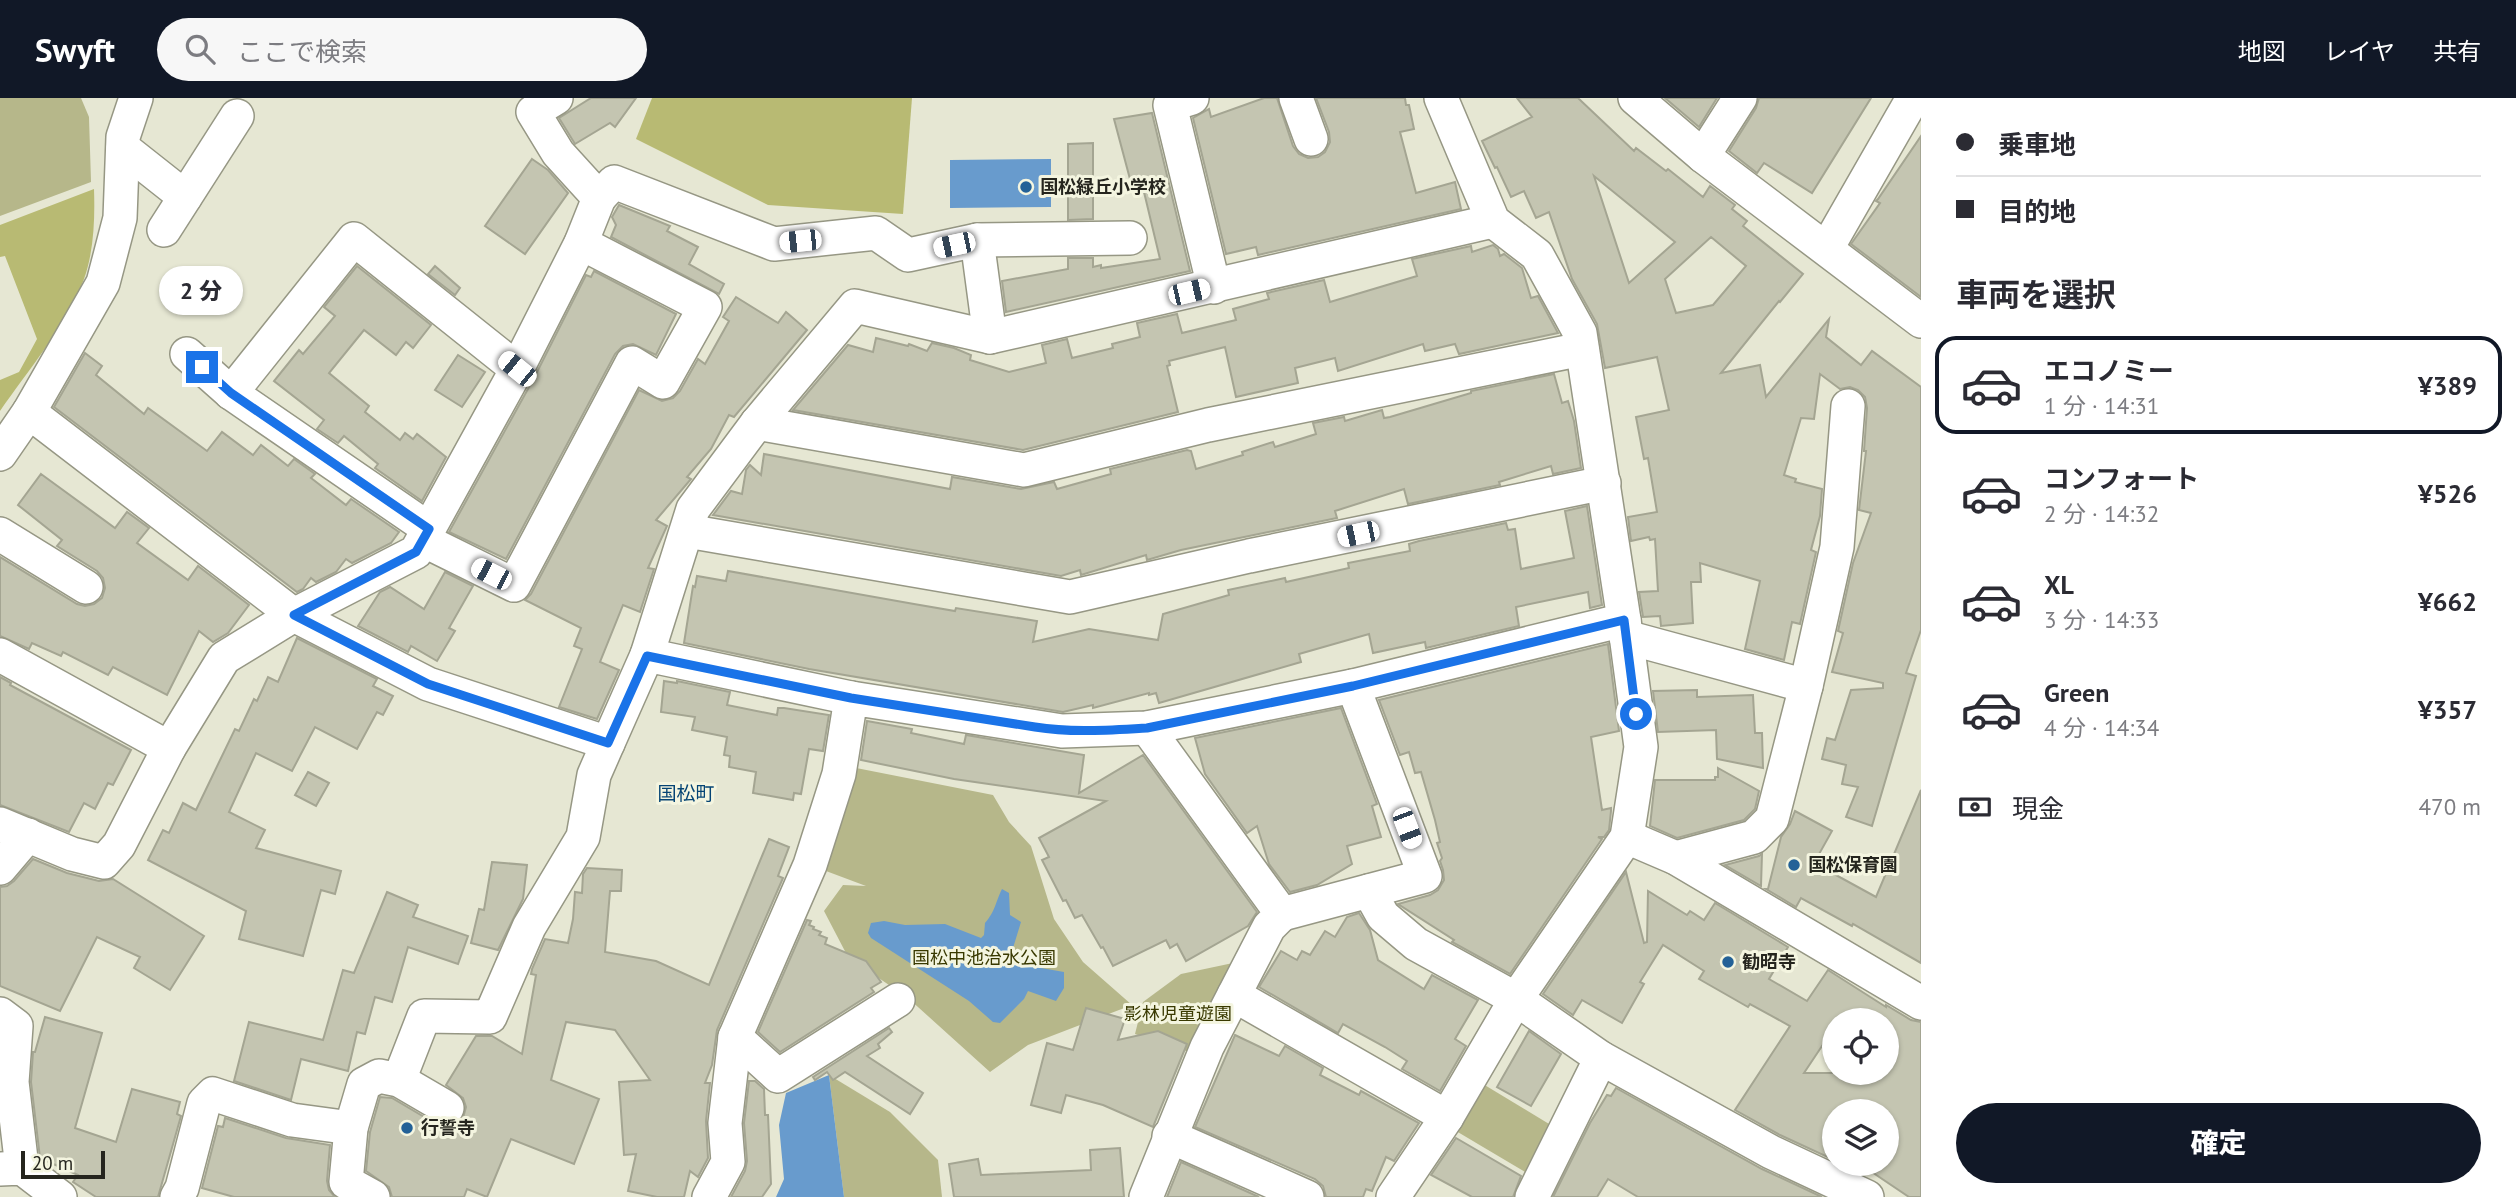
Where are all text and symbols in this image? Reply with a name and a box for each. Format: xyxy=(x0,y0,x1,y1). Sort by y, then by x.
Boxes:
search box xyxy=(157,18,647,81)
text: Swyft xyxy=(35,28,115,71)
icon: search xyxy=(181,30,219,68)
text: ここで検索 xyxy=(237,35,367,68)
text: 地図 xyxy=(2238,36,2286,67)
text: レイヤ xyxy=(2324,36,2395,67)
text: 共有 xyxy=(2433,36,2481,67)
text: 乗車地 xyxy=(1998,128,2076,161)
place label: 国松緑丘小学校 xyxy=(1040,175,1166,198)
marker: 国松緑丘小学校 xyxy=(1018,179,1034,195)
text: 目的地 xyxy=(1998,195,2076,228)
car xyxy=(779,228,822,254)
car xyxy=(932,230,977,260)
callout: 2 分 xyxy=(160,266,244,314)
text: 車両を選択 xyxy=(1956,273,2116,315)
text: 2 分 xyxy=(180,276,222,305)
car xyxy=(1167,277,1212,307)
car xyxy=(495,348,540,390)
route end xyxy=(186,351,218,383)
icon: car xyxy=(1960,354,2023,417)
text: エコノミー xyxy=(2044,354,2174,387)
text: ¥389 xyxy=(2418,369,2477,402)
text: 1 分 · 14:31 xyxy=(2044,391,2159,420)
icon: car xyxy=(1960,462,2023,525)
text: コンフォート xyxy=(2044,462,2199,495)
text: ¥526 xyxy=(2418,477,2477,510)
text: 2 分 · 14:32 xyxy=(2044,499,2159,528)
car xyxy=(1336,519,1381,549)
car xyxy=(468,555,515,593)
text: XL xyxy=(2044,568,2074,601)
icon: car xyxy=(1960,570,2023,633)
text: ¥662 xyxy=(2418,585,2477,618)
text: 3 分 · 14:33 xyxy=(2044,605,2159,634)
text: Green xyxy=(2044,676,2109,709)
icon: car xyxy=(1960,678,2023,741)
text: ¥357 xyxy=(2418,693,2477,726)
route start xyxy=(1620,698,1652,730)
text: 4 分 · 14:34 xyxy=(2044,713,2159,742)
district label: 国松町 xyxy=(657,781,715,805)
icon: cash xyxy=(1956,788,1994,826)
text: 現金 xyxy=(2012,792,2064,825)
text: 470 m xyxy=(2419,792,2481,821)
car xyxy=(1390,805,1425,851)
place label: 国松保育園 xyxy=(1808,853,1898,876)
marker: 国松保育園 xyxy=(1786,857,1802,873)
park label: 国松中池治水公園 xyxy=(912,946,1056,969)
place label: 勧昭寺 xyxy=(1742,950,1796,973)
marker: 勧昭寺 xyxy=(1720,954,1736,970)
park label: 影林児童遊園 xyxy=(1124,1002,1232,1025)
map controls xyxy=(1822,1008,1899,1176)
button: locate xyxy=(1822,1008,1899,1085)
button: layers xyxy=(1822,1099,1899,1176)
button: 確定 xyxy=(1956,1103,2481,1183)
place label: 行誓寺 xyxy=(421,1116,475,1139)
marker: 行誓寺 xyxy=(399,1120,415,1136)
scale bar xyxy=(21,1148,105,1180)
text: 20 m xyxy=(32,1151,73,1175)

